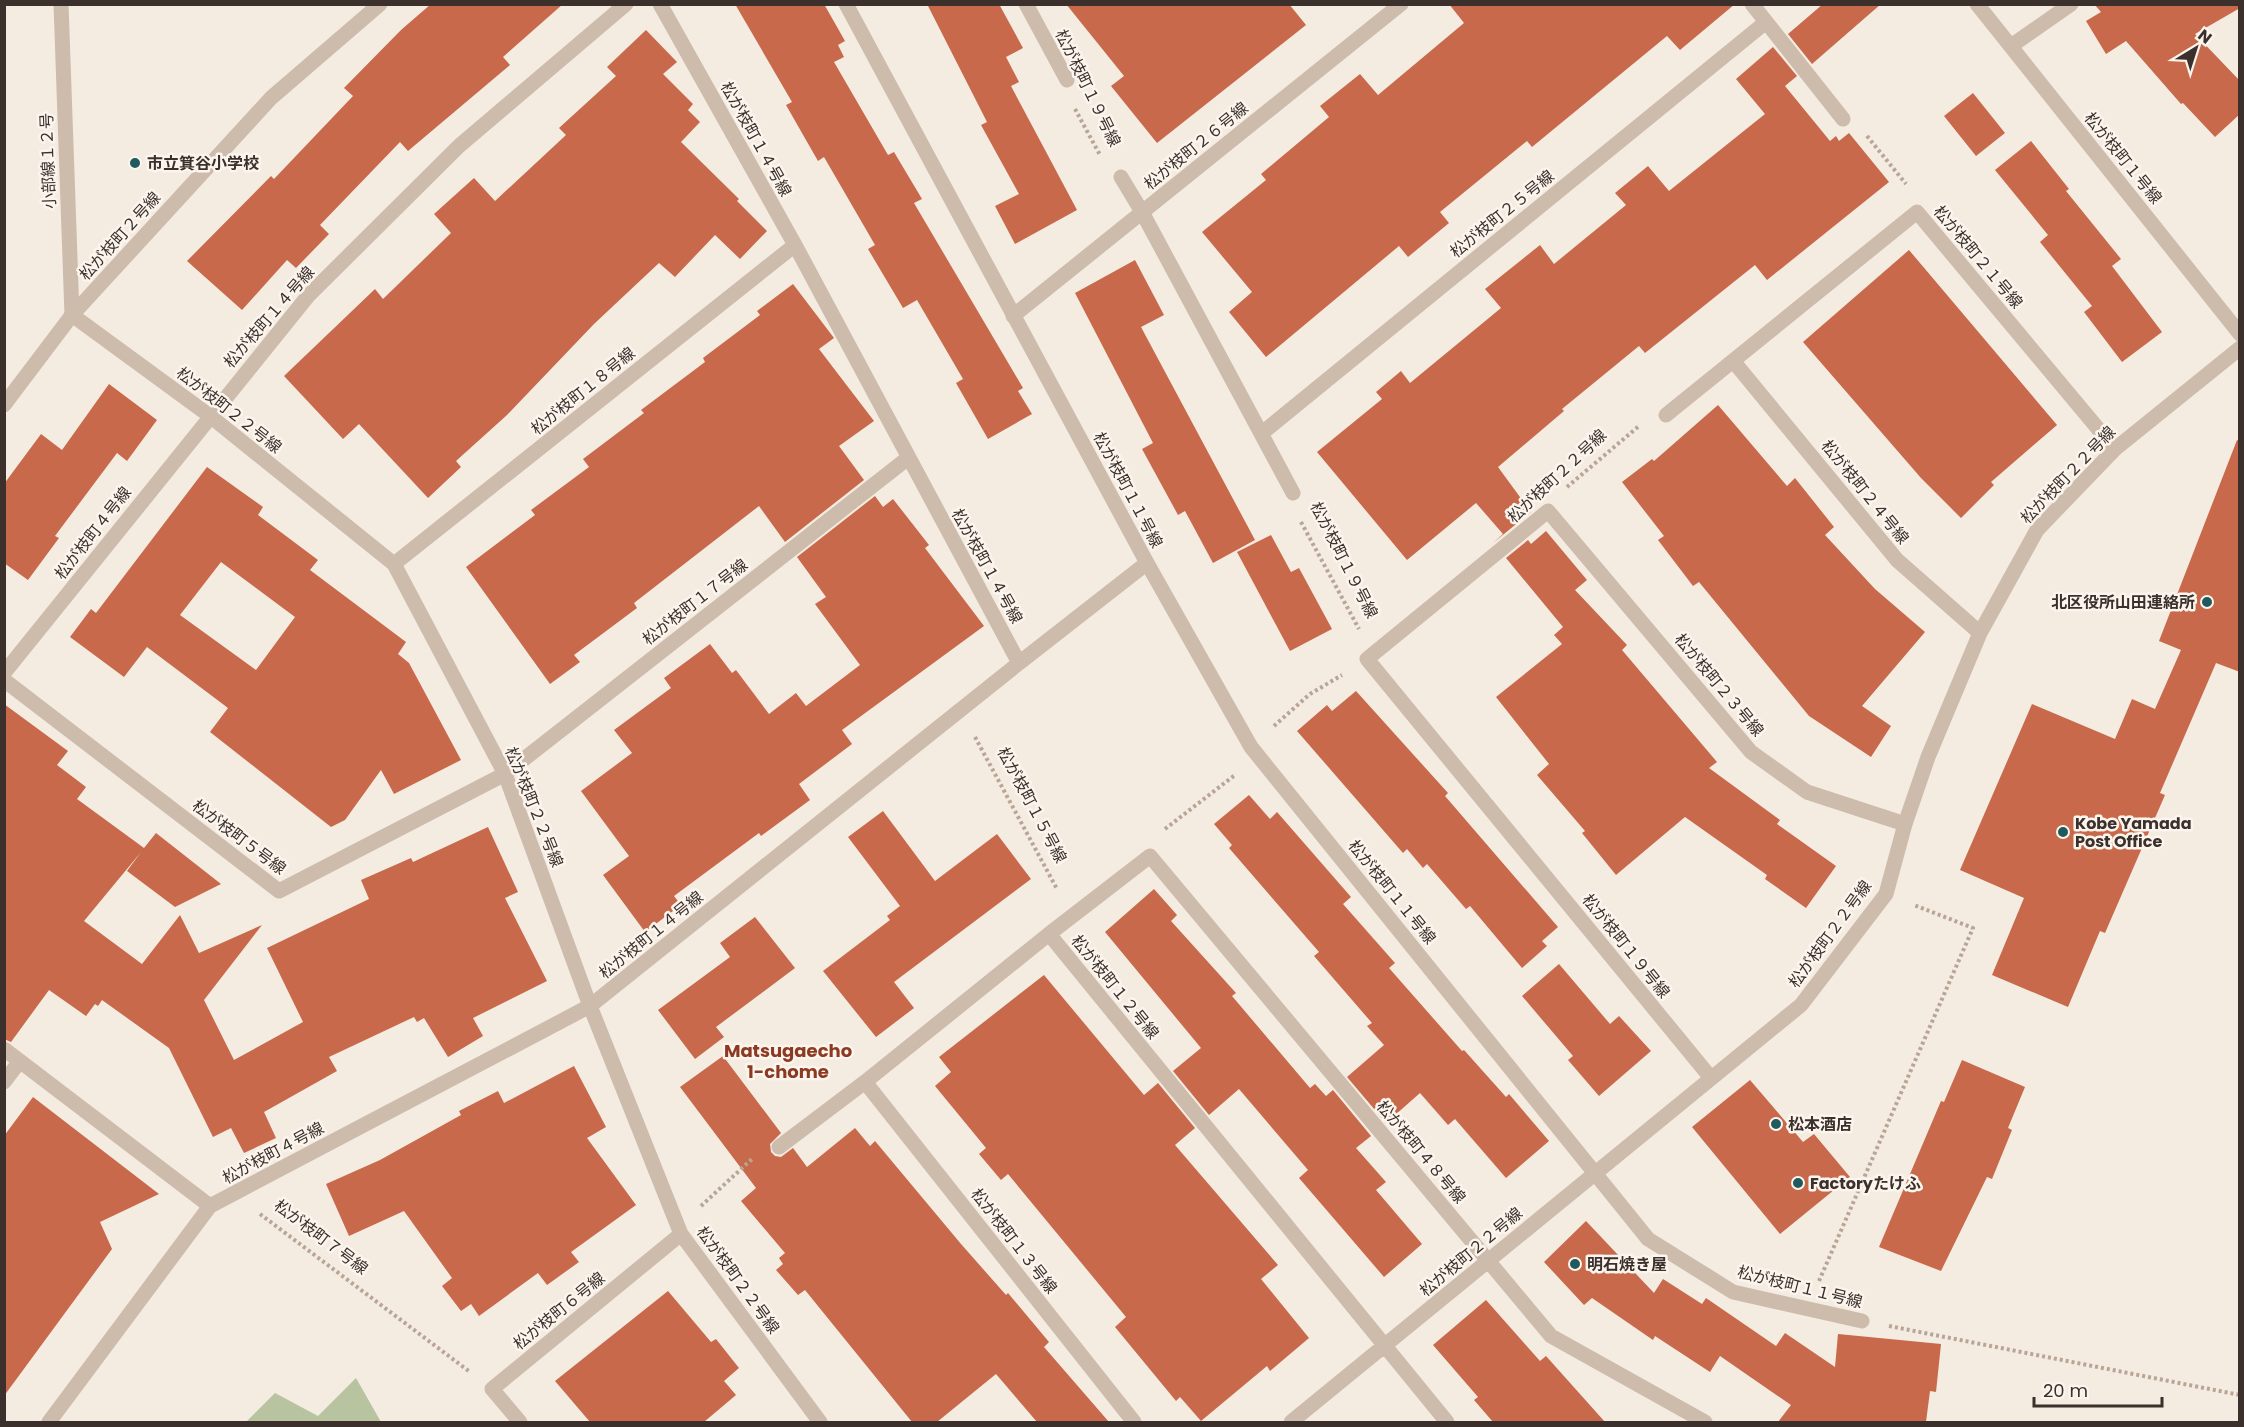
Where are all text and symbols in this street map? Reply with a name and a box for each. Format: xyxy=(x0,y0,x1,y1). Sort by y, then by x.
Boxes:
north arrow xyxy=(2166,18,2226,78)
text: N xyxy=(2193,24,2217,49)
street label: 松が枝町１９号線 xyxy=(1050,25,1126,151)
street label: 松が枝町１４号線 xyxy=(715,77,797,201)
street label: 松が枝町２６号線 xyxy=(1139,97,1253,195)
street label: 松が枝町１号線 xyxy=(2079,107,2167,209)
street label: 小部線１２号 xyxy=(35,113,61,209)
place label: 市立箕谷小学校 xyxy=(147,152,259,175)
marker: 市立箕谷小学校 xyxy=(128,156,142,170)
street label: 松が枝町２５号線 xyxy=(1445,165,1559,263)
street label: 松が枝町２号線 xyxy=(74,187,166,285)
street label: 松が枝町２１号線 xyxy=(1928,201,2028,313)
street label: 松が枝町１４号線 xyxy=(218,261,320,373)
street label: 松が枝町１８号線 xyxy=(526,342,640,440)
street label: 松が枝町２２号線 xyxy=(171,362,287,458)
street label: 松が枝町２２号線 xyxy=(2015,421,2121,529)
street label: 松が枝町２２号線 xyxy=(1502,424,1612,528)
street label: 松が枝町１１号線 xyxy=(1088,428,1168,552)
street label: 松が枝町２４号線 xyxy=(1816,435,1914,549)
street label: 松が枝町４号線 xyxy=(49,482,137,584)
street label: 松が枝町１９号線 xyxy=(1305,498,1383,622)
street label: 松が枝町１４号線 xyxy=(946,504,1028,628)
street label: 松が枝町１７号線 xyxy=(637,554,753,650)
place label: 北区役所山田連絡所 xyxy=(2051,591,2195,614)
marker: 北区役所山田連絡所 xyxy=(2200,595,2214,609)
street label: 松が枝町２３号線 xyxy=(1669,629,1769,741)
street label: 松が枝町２２号線 xyxy=(499,743,569,871)
street label: 松が枝町１５号線 xyxy=(992,743,1072,867)
street label: 松が枝町５号線 xyxy=(187,794,291,880)
place label: Kobe Yamada Post Office xyxy=(2075,812,2192,853)
marker: Kobe Yamada Post Office xyxy=(2056,825,2070,839)
street label: 松が枝町１１号線 xyxy=(1343,835,1441,949)
street label: 松が枝町２２号線 xyxy=(1783,875,1877,993)
street label: 松が枝町１４号線 xyxy=(594,886,708,984)
street label: 松が枝町１９号線 xyxy=(1577,889,1675,1003)
street label: 松が枝町１２号線 xyxy=(1066,930,1164,1044)
district label: Matsugaecho 1-chome xyxy=(724,1038,852,1084)
street label: 松が枝町４８号線 xyxy=(1371,1096,1471,1208)
place label: 松本酒店 xyxy=(1788,1113,1852,1136)
street label: 松が枝町４号線 xyxy=(218,1117,328,1189)
marker: 松本酒店 xyxy=(1769,1117,1783,1131)
place label: Factoryたけふ xyxy=(1810,1172,1921,1195)
marker: Factoryたけふ xyxy=(1791,1176,1805,1190)
street label: 松が枝町１３号線 xyxy=(966,1183,1062,1299)
street label: 松が枝町７号線 xyxy=(269,1194,373,1280)
street label: 松が枝町２２号線 xyxy=(1415,1202,1527,1302)
street label: 松が枝町２２号線 xyxy=(691,1221,785,1339)
place label: 明石焼き屋 xyxy=(1587,1253,1667,1276)
marker: 明石焼き屋 xyxy=(1568,1257,1582,1271)
street label: 松が枝町１１号線 xyxy=(1735,1260,1865,1314)
street label: 松が枝町６号線 xyxy=(508,1267,610,1355)
scale bar xyxy=(2034,1370,2162,1408)
text: 20 m xyxy=(2043,1378,2088,1403)

